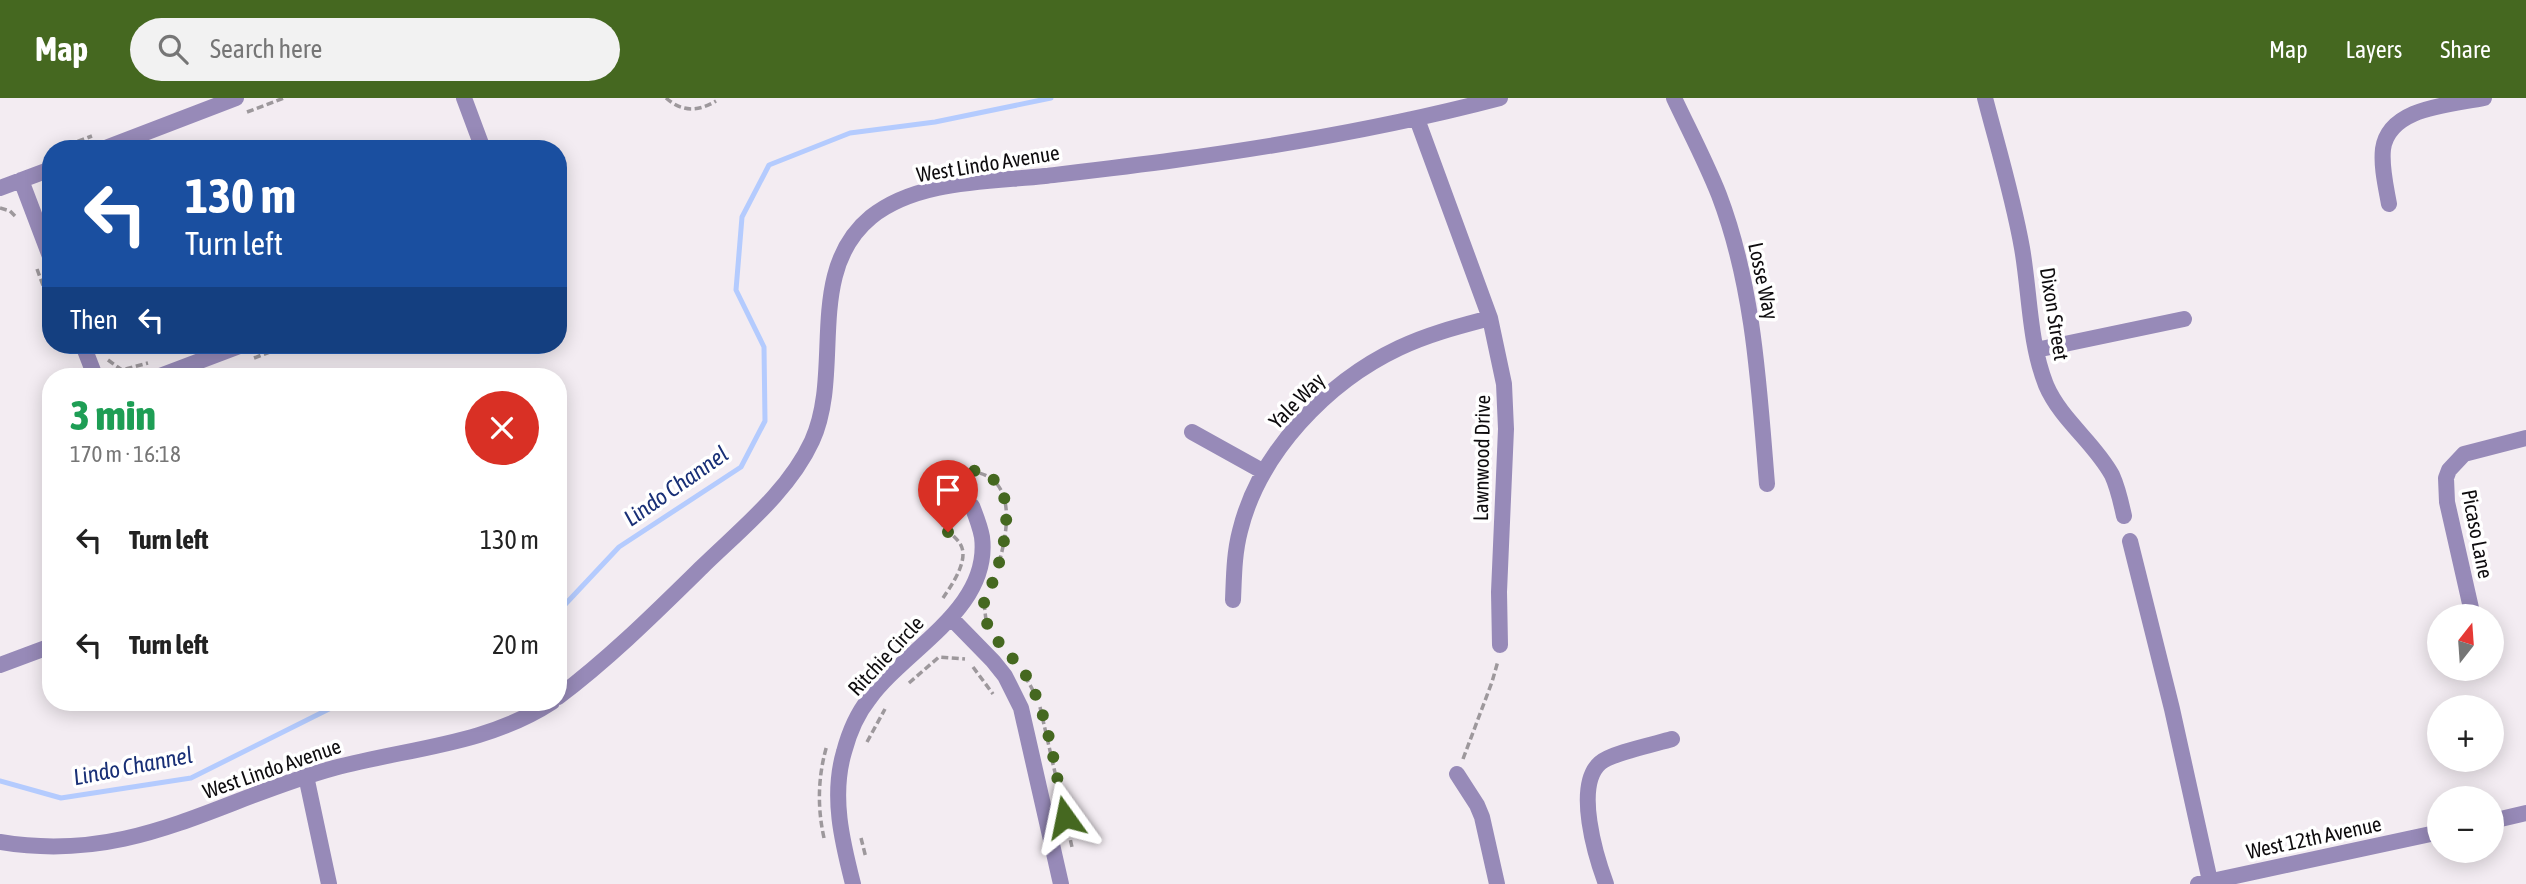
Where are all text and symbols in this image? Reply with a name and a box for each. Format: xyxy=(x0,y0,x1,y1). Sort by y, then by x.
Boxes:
search box xyxy=(130,18,620,81)
text: Map xyxy=(35,30,88,68)
icon: search xyxy=(154,30,192,68)
text: Search here xyxy=(210,34,322,64)
text: Map xyxy=(2269,36,2308,63)
text: Layers xyxy=(2346,36,2402,63)
text: Share xyxy=(2440,36,2491,63)
street label: West Lindo Avenue xyxy=(915,140,1061,186)
text: 130 m xyxy=(185,167,296,223)
icon: left xyxy=(70,168,161,259)
text: Turn left xyxy=(185,225,283,262)
street label: Losse Way xyxy=(1744,240,1784,322)
street label: Dixon Street xyxy=(2036,266,2074,362)
icon: left xyxy=(132,301,170,339)
text: Then xyxy=(70,305,118,335)
street label: Yale Way xyxy=(1264,367,1329,433)
text: 3 min xyxy=(70,391,156,439)
button: close xyxy=(465,391,539,465)
street label: Lawnwood Drive xyxy=(1468,395,1494,521)
text: 170 m · 16:18 xyxy=(70,441,181,467)
water label: Lindo Channel xyxy=(619,441,733,531)
pin xyxy=(918,460,978,532)
icon: arrive xyxy=(929,471,967,509)
street label: Picaso Lane xyxy=(2458,487,2498,580)
icon: left xyxy=(70,521,108,559)
text: Turn left xyxy=(129,525,209,555)
text: 130 m xyxy=(480,525,539,555)
north arrow xyxy=(2427,604,2504,681)
map controls xyxy=(2427,604,2504,863)
street label: Ritchie Circle xyxy=(843,611,928,700)
icon: left xyxy=(70,626,108,664)
text: Turn left xyxy=(129,630,209,660)
text: 20 m xyxy=(492,630,539,660)
button: + xyxy=(2427,695,2504,772)
street label: West Lindo Avenue xyxy=(199,733,344,803)
water label: Lindo Channel xyxy=(71,742,195,790)
position arrow xyxy=(1028,780,1102,854)
button: − xyxy=(2427,786,2504,863)
street label: West 12th Avenue xyxy=(2244,811,2384,863)

